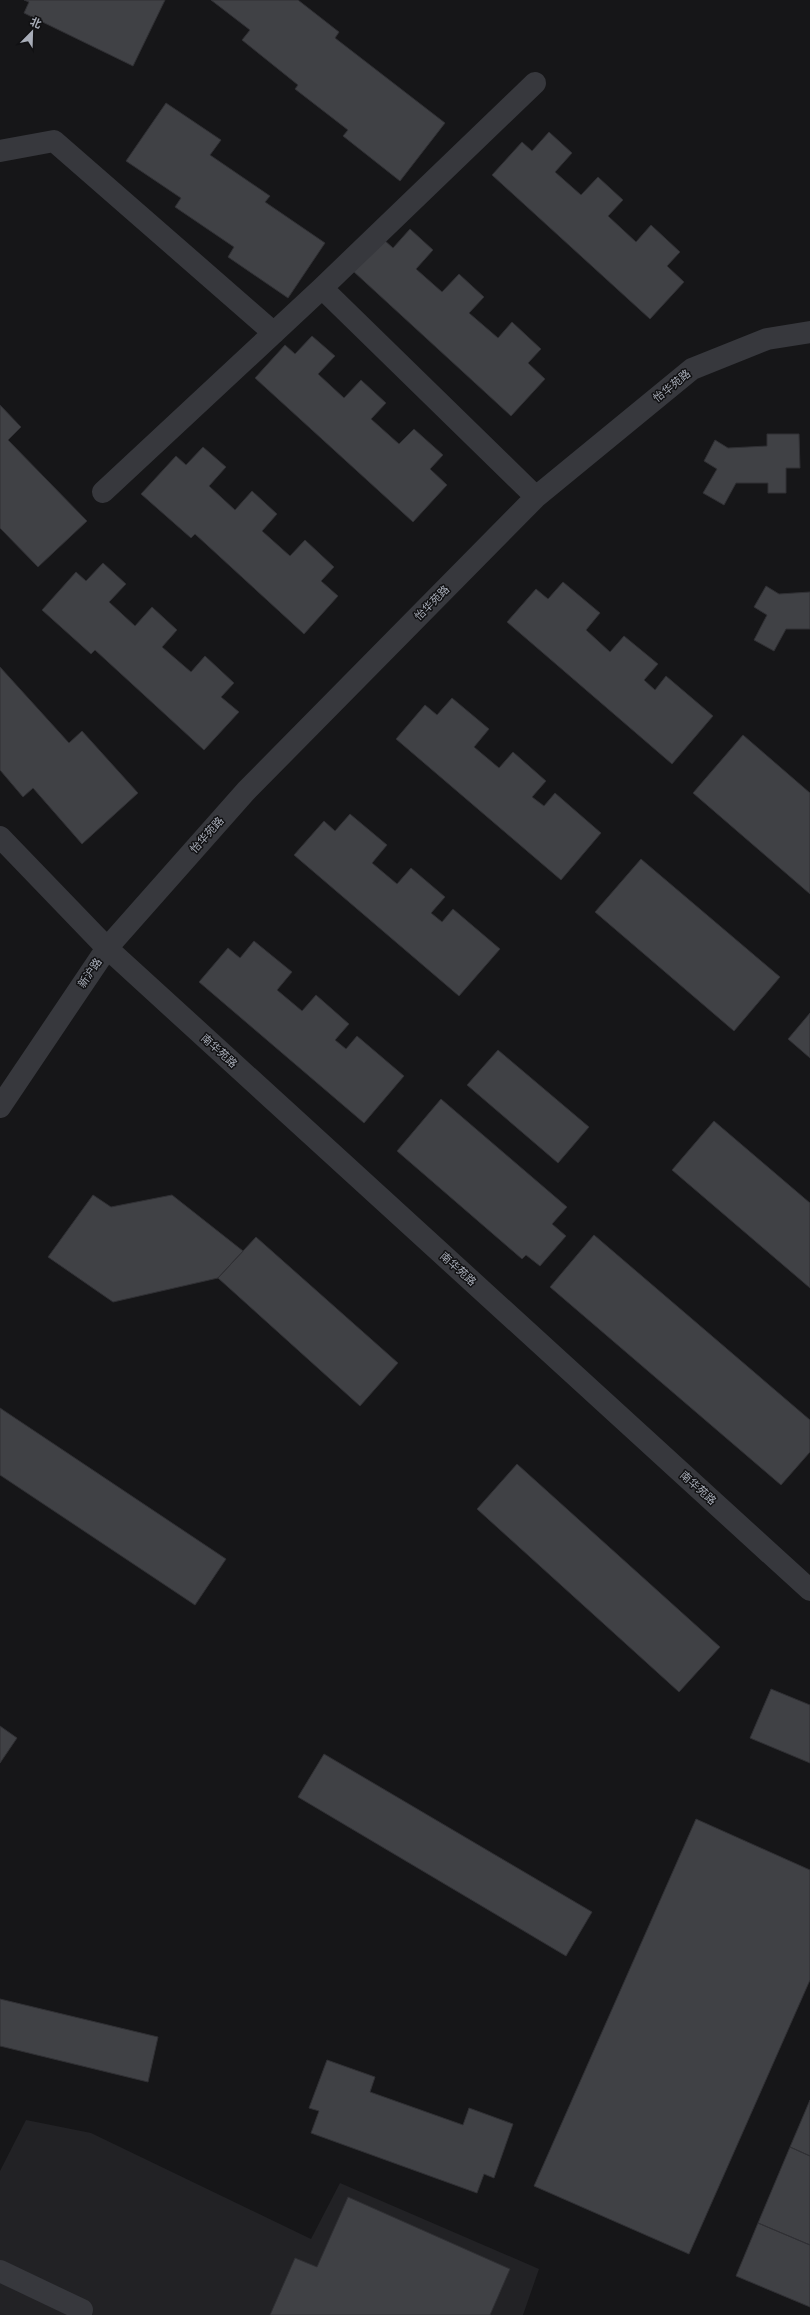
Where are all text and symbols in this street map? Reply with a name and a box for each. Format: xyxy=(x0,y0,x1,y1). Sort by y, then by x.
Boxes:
north arrow xyxy=(12,12,52,52)
text: 北 xyxy=(29,16,43,30)
street label: 怡华苑路 xyxy=(651,367,693,404)
street label: 怡华苑路 xyxy=(412,583,451,622)
street label: 怡华苑路 xyxy=(187,814,226,855)
street label: 新沪路 xyxy=(75,956,104,990)
street label: 南华苑路 xyxy=(199,1031,240,1070)
street label: 南华苑路 xyxy=(438,1249,479,1288)
street label: 南华苑路 xyxy=(678,1468,719,1507)

